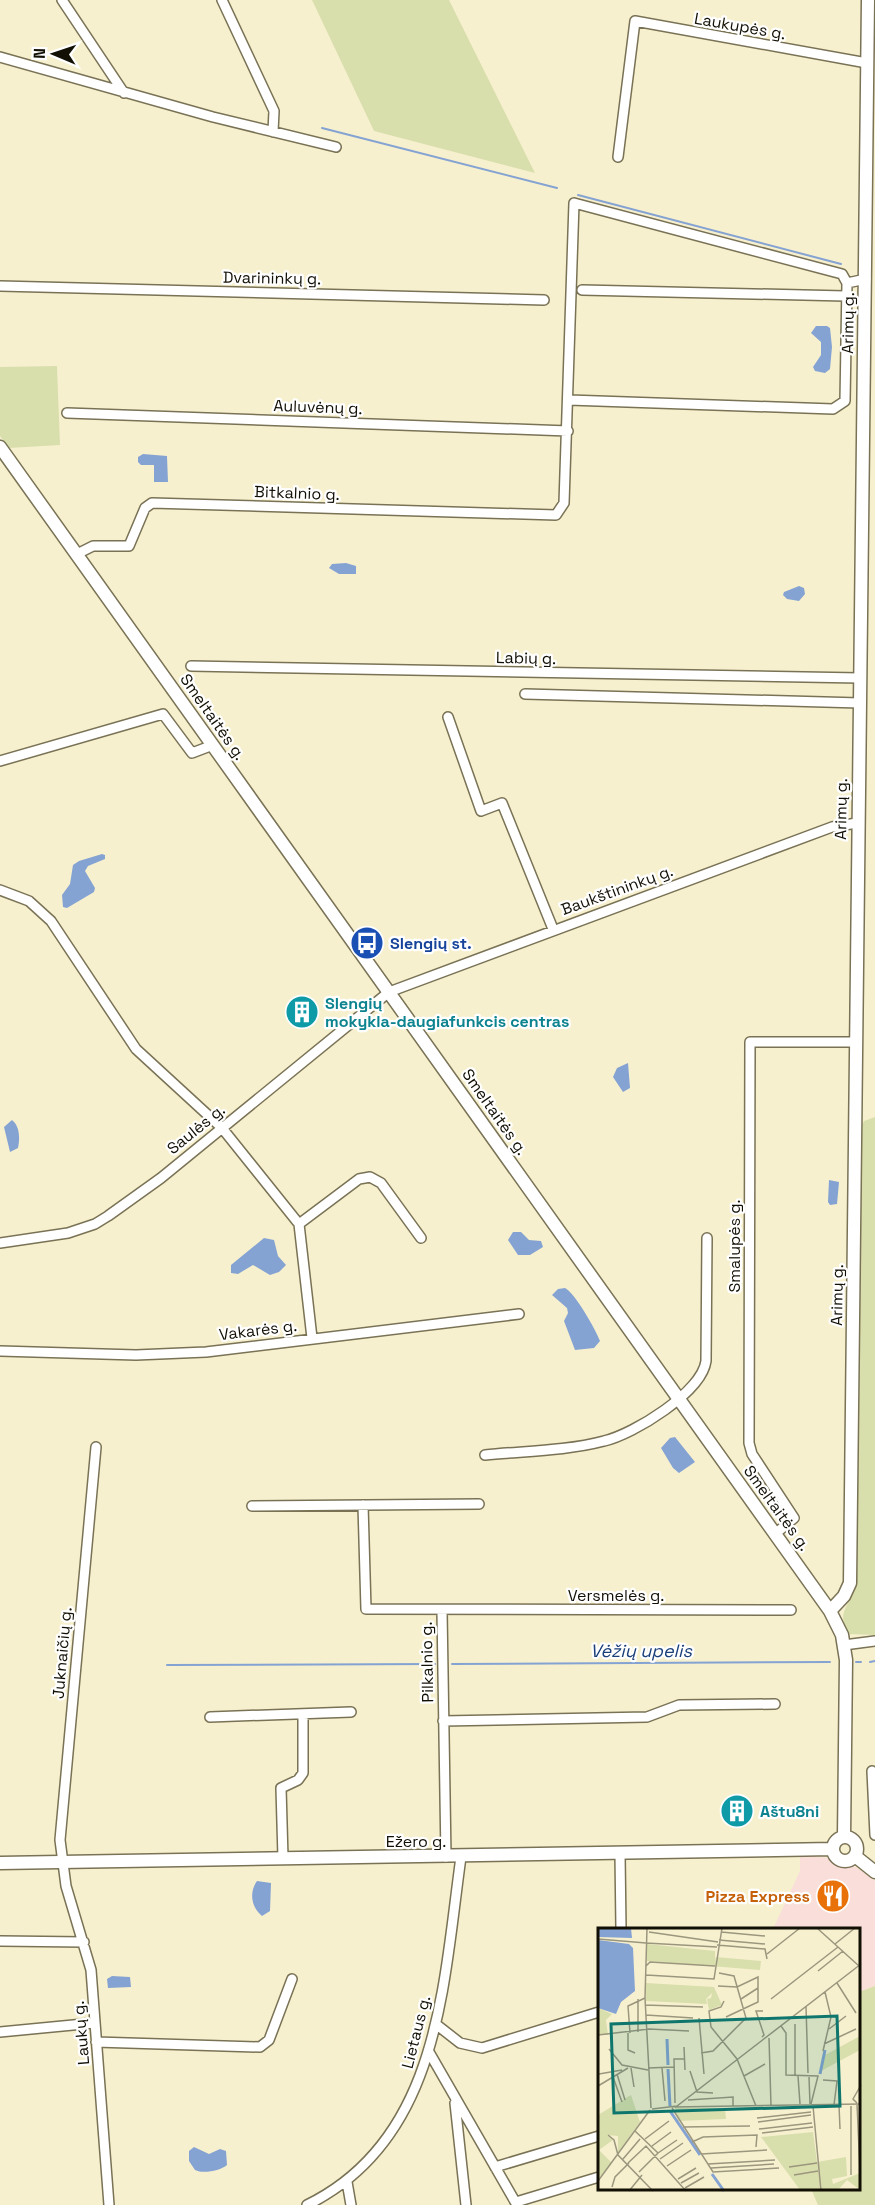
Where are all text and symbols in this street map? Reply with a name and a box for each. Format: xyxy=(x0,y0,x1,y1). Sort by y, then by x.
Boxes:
street label: Laukupės g. xyxy=(693,8,787,44)
north arrow xyxy=(24,24,84,84)
text: N xyxy=(29,48,50,59)
street label: Dvarininkų g. xyxy=(223,267,321,289)
street label: Arimų g. xyxy=(837,292,859,354)
street label: Auluvėnų g. xyxy=(273,395,363,419)
street label: Bitkalnio g. xyxy=(254,481,340,505)
street label: Labių g. xyxy=(496,647,556,669)
street label: Smeltaitės g. xyxy=(175,670,251,764)
street label: Arimų g. xyxy=(830,778,852,840)
street label: Baukštininkų g. xyxy=(558,860,676,920)
bus stop icon: Slengių st. xyxy=(349,925,385,961)
place label: Slengių st. xyxy=(390,933,472,954)
place label: Slengių mokykla-daugiafunkcis centras xyxy=(325,993,569,1032)
building icon: Slengių mokykla-daugiafunkcis centras xyxy=(284,994,320,1030)
street label: Smeltaitės g. xyxy=(457,1065,533,1159)
street label: Saulės g. xyxy=(163,1099,229,1159)
street label: Smalupės g. xyxy=(724,1199,745,1293)
street label: Arimų g. xyxy=(826,1264,848,1326)
street label: Vakarės g. xyxy=(218,1315,298,1345)
street label: Smeltaitės g. xyxy=(739,1461,815,1555)
street label: Versmelės g. xyxy=(568,1585,664,1606)
street label: Juknaičių g. xyxy=(48,1606,76,1700)
street label: Pilkalnio g. xyxy=(416,1621,438,1703)
water label: Vėžių upelis xyxy=(590,1639,692,1662)
building icon: Aštu8ni xyxy=(719,1793,755,1829)
place label: Aštu8ni xyxy=(760,1801,819,1822)
street label: Ežero g. xyxy=(386,1831,446,1852)
restaurant icon: Pizza Express xyxy=(815,1878,851,1914)
place label: Pizza Express xyxy=(706,1886,810,1907)
inset map xyxy=(598,1928,860,2190)
street label: Lietaus g. xyxy=(397,1993,435,2071)
street label: Laukų g. xyxy=(68,2000,94,2066)

